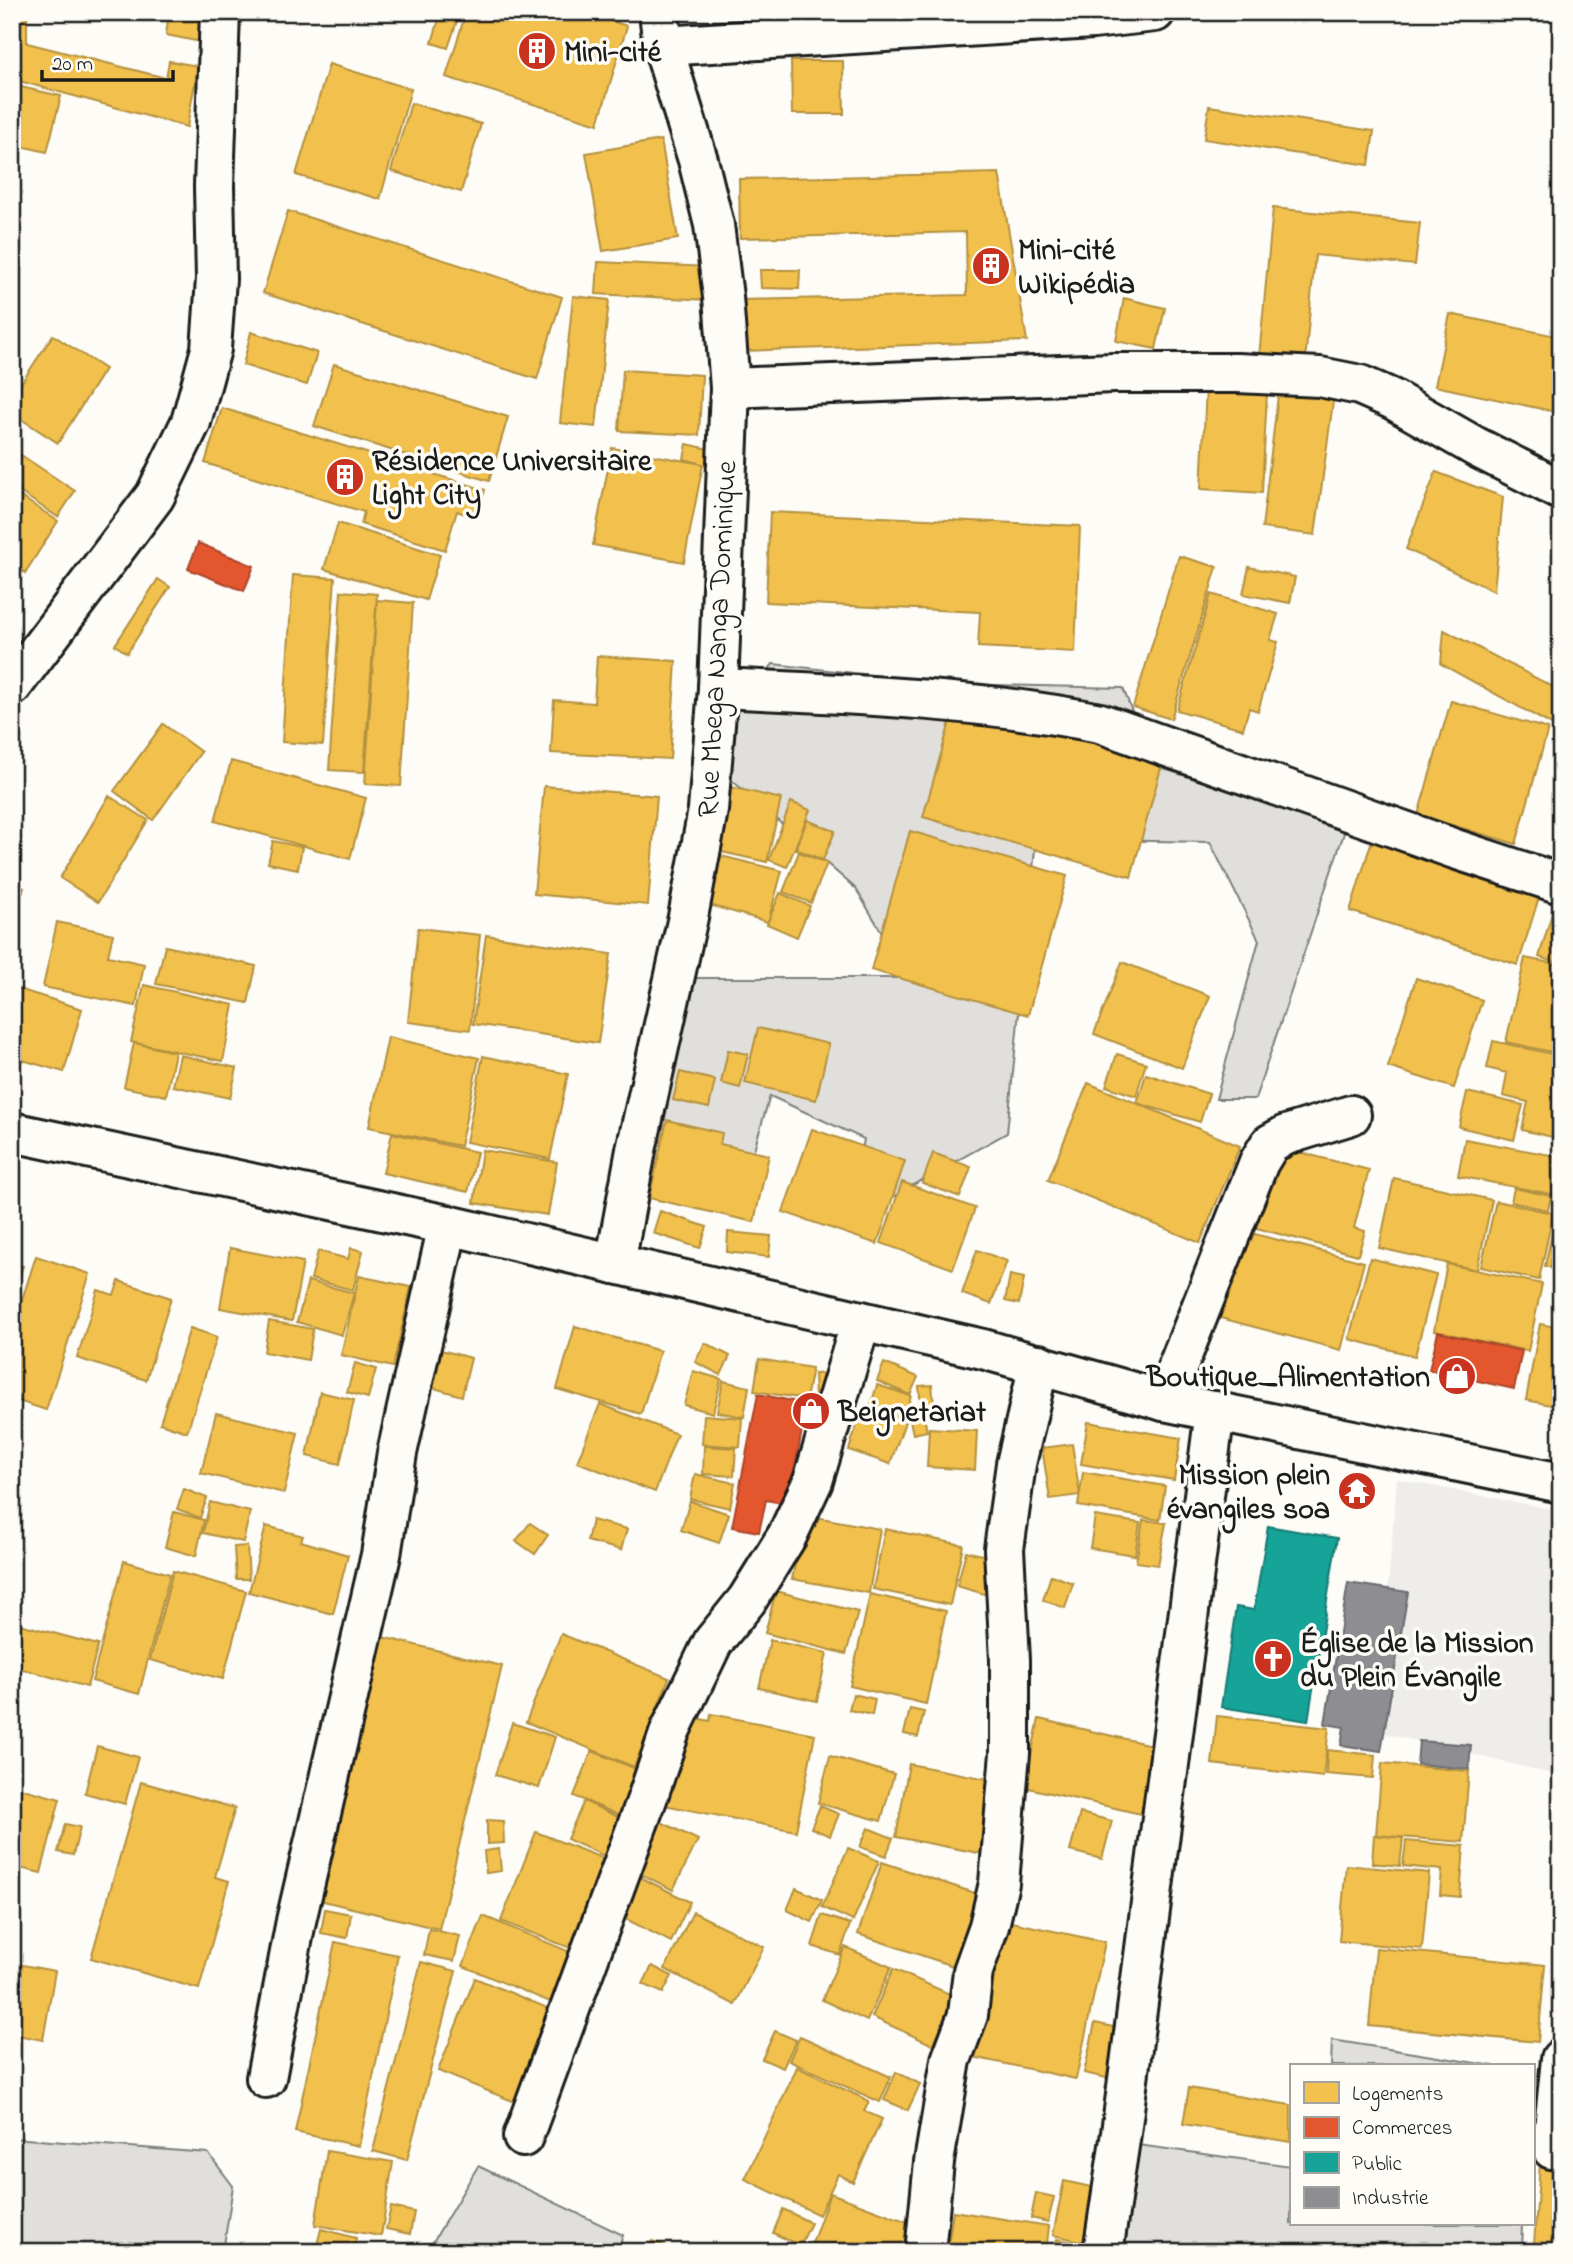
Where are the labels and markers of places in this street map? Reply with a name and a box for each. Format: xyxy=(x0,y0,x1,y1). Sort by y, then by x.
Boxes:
building icon: Mini-cité xyxy=(516,30,558,72)
place label: Mini-cité xyxy=(564,32,663,76)
place label: Mini-cité Wikipédia xyxy=(1018,230,1135,308)
building icon: Mini-cité Wikipédia xyxy=(970,245,1012,287)
place label: Résidence Universitaire Light City xyxy=(372,441,653,520)
building icon: Résidence Universitaire Light City xyxy=(324,456,366,498)
shop icon: Boutique_Alimentation xyxy=(1436,1355,1478,1397)
place label: Boutique_Alimentation xyxy=(1144,1357,1430,1401)
shop icon: Beignetariat xyxy=(790,1390,832,1432)
place label: Beignetariat xyxy=(836,1392,987,1437)
place label: Mission plein évangiles soa xyxy=(1167,1455,1330,1534)
temple icon: Mission plein évangiles soa xyxy=(1336,1470,1378,1512)
place label: Église de la Mission du Plein Évangile xyxy=(1300,1623,1534,1702)
church icon: Église de la Mission du Plein Évangile xyxy=(1252,1638,1294,1680)

